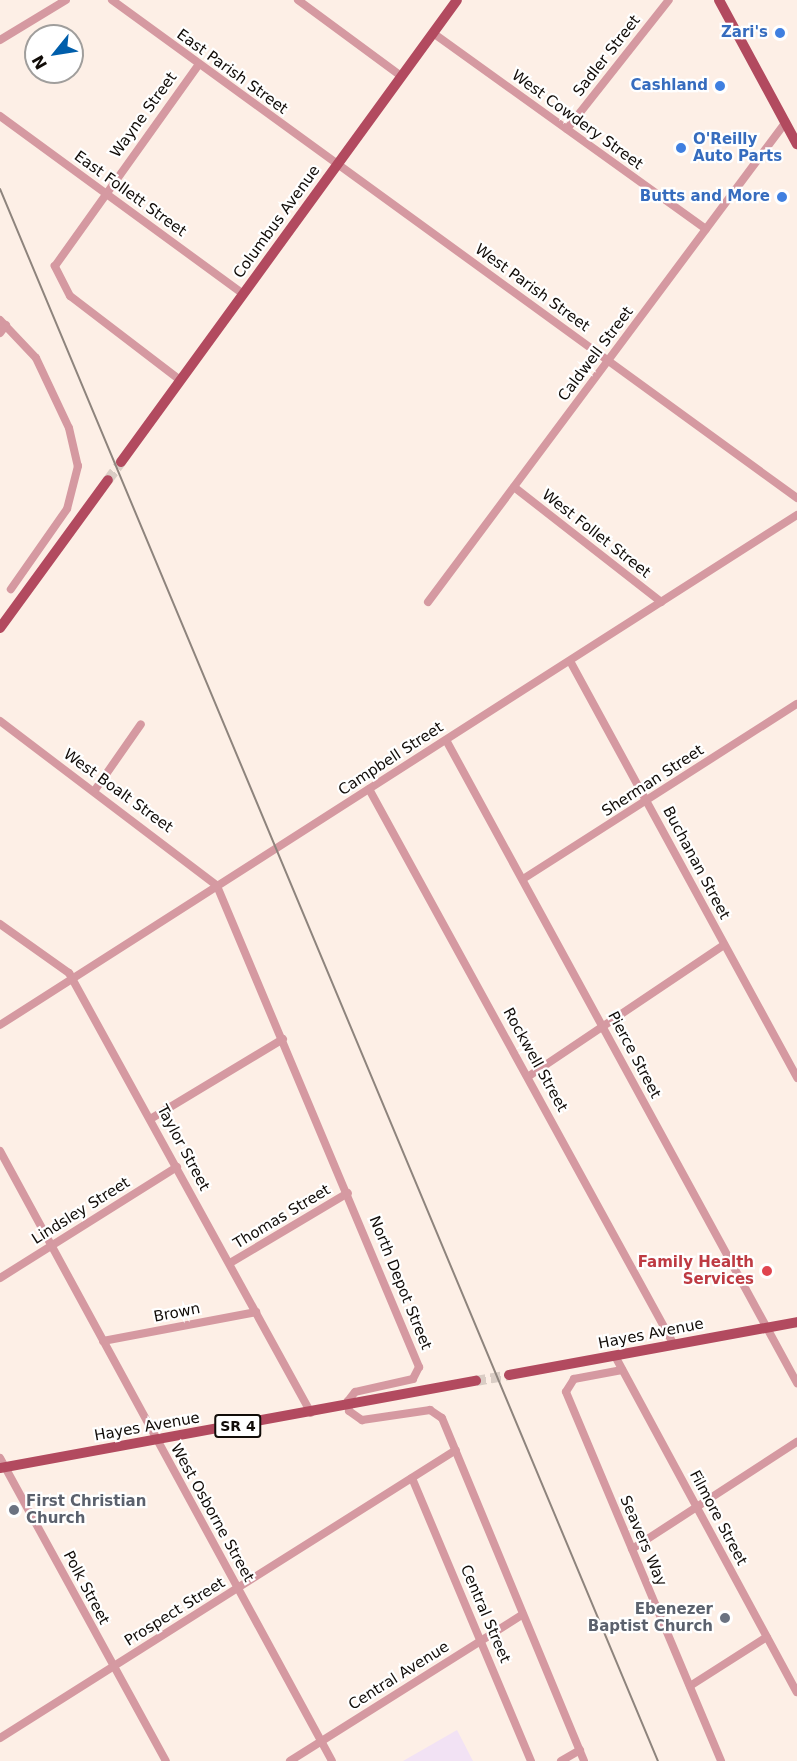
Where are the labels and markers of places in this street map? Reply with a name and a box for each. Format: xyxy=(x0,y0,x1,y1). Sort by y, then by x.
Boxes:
place label: Zari's xyxy=(721,24,768,42)
marker: Zari's xyxy=(773,26,787,40)
place label: Cashland xyxy=(631,77,708,95)
marker: Cashland xyxy=(713,79,727,93)
place label: O'Reilly Auto Parts xyxy=(693,130,782,165)
marker: O'Reilly Auto Parts xyxy=(674,141,688,155)
place label: Butts and More xyxy=(640,188,770,206)
marker: Butts and More xyxy=(775,190,789,204)
place label: Family Health Services xyxy=(638,1253,754,1288)
marker: Family Health Services xyxy=(758,1262,776,1280)
place label: First Christian Church xyxy=(26,1492,146,1527)
marker: First Christian Church xyxy=(7,1503,21,1517)
place label: Ebenezer Baptist Church xyxy=(588,1600,713,1635)
marker: Ebenezer Baptist Church xyxy=(718,1611,732,1625)

